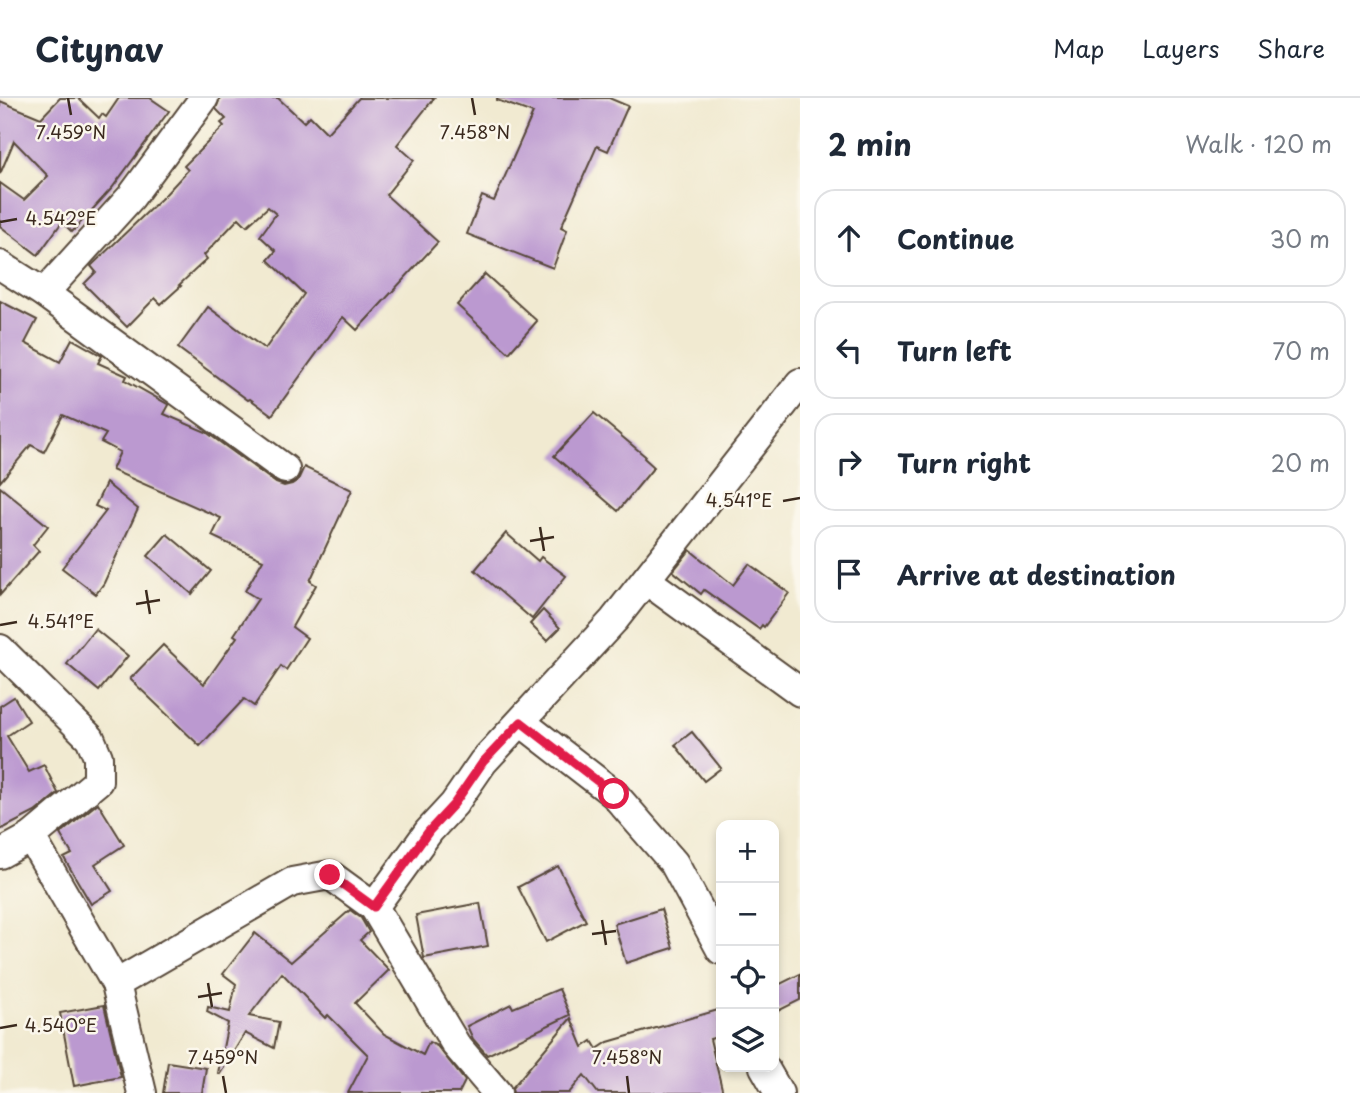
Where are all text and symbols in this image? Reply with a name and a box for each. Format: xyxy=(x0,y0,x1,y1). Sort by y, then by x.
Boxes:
text: Citynav xyxy=(35,23,163,73)
text: Map xyxy=(1053,30,1104,66)
text: Layers xyxy=(1142,30,1219,66)
text: Share xyxy=(1257,30,1325,66)
text: 7.459°N xyxy=(36,118,106,145)
text: 7.458°N xyxy=(440,118,510,145)
text: 2 min xyxy=(828,121,912,166)
text: Walk · 120 m xyxy=(1185,126,1332,161)
text: 4.542°E xyxy=(26,204,96,231)
icon: ahead xyxy=(830,219,868,257)
text: Continue xyxy=(897,219,1014,258)
text: 30 m xyxy=(1269,221,1330,256)
icon: left xyxy=(830,331,868,369)
text: Turn left xyxy=(897,331,1012,370)
text: 70 m xyxy=(1272,333,1330,368)
icon: right xyxy=(830,443,868,481)
text: Turn right xyxy=(897,443,1031,482)
text: 20 m xyxy=(1271,445,1330,480)
text: 4.541°E xyxy=(706,486,772,513)
icon: arrive xyxy=(830,555,868,593)
text: Arrive at destination xyxy=(897,555,1176,594)
text: 4.541°E xyxy=(28,607,94,634)
route start xyxy=(598,778,629,809)
map controls xyxy=(716,820,779,1072)
button: + xyxy=(716,820,779,883)
route end xyxy=(314,859,345,890)
button: − xyxy=(716,883,779,946)
button: locate xyxy=(716,946,779,1009)
button: layers xyxy=(716,1009,779,1072)
text: 4.540°E xyxy=(25,1011,97,1038)
text: 7.459°N xyxy=(188,1043,258,1070)
text: 7.458°N xyxy=(592,1043,662,1070)

